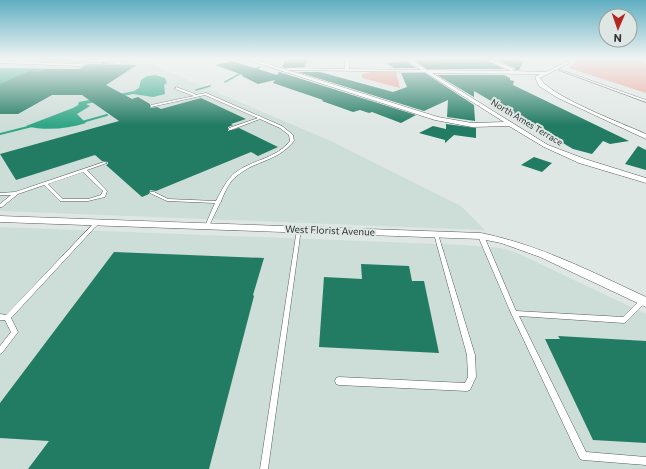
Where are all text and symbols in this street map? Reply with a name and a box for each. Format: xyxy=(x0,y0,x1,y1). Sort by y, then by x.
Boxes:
north arrow xyxy=(598,8,638,48)
text: N xyxy=(613,32,622,45)
street label: North Ames Terrace xyxy=(489,96,565,148)
street label: West Florist Avenue xyxy=(285,222,375,238)

